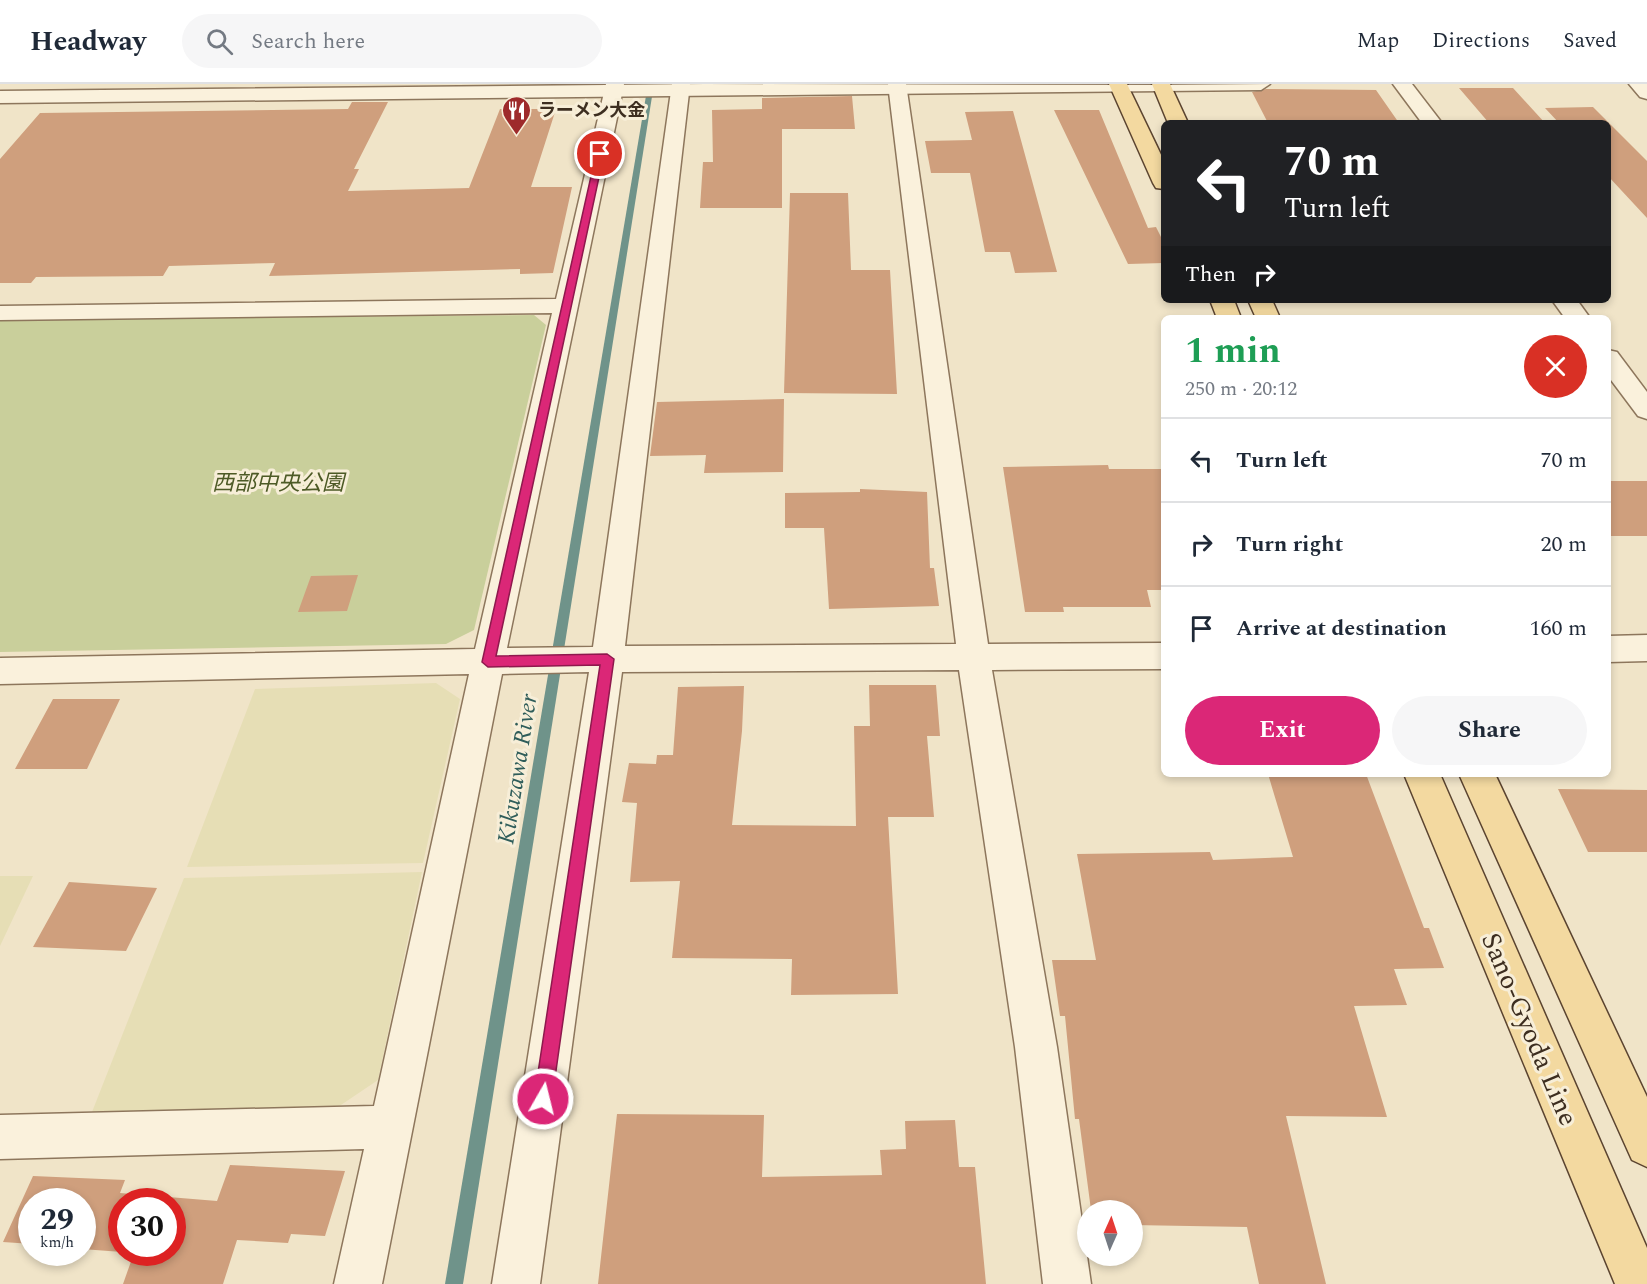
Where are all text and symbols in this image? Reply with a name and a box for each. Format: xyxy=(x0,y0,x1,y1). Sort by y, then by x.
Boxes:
search box xyxy=(182,14,602,68)
text: Headway xyxy=(30,20,146,63)
icon: search xyxy=(203,25,236,58)
text: Search here xyxy=(251,25,365,58)
text: Map xyxy=(1357,25,1399,57)
text: Directions xyxy=(1432,25,1530,57)
text: Saved xyxy=(1563,25,1617,57)
restaurant icon: ラーメン大金 xyxy=(501,94,533,136)
place label: ラーメン大金 xyxy=(538,97,645,124)
pin xyxy=(574,128,625,179)
text: 70 m xyxy=(1284,131,1379,194)
icon: arrive xyxy=(583,137,616,170)
icon: left xyxy=(1185,144,1263,222)
text: Turn left xyxy=(1284,188,1390,230)
text: Then xyxy=(1185,258,1236,291)
icon: right xyxy=(1248,258,1281,291)
text: 1 min xyxy=(1185,324,1281,379)
button: close xyxy=(1524,335,1587,398)
text: 250 m · 20:12 xyxy=(1185,374,1297,404)
icon: left xyxy=(1185,444,1218,477)
text: Turn left xyxy=(1236,444,1328,477)
text: 70 m xyxy=(1541,444,1587,477)
park label: 西部中央公園 xyxy=(212,467,347,500)
icon: right xyxy=(1185,528,1218,561)
text: Turn right xyxy=(1236,528,1343,561)
text: 20 m xyxy=(1541,528,1587,561)
icon: arrive xyxy=(1185,612,1218,645)
text: Arrive at destination xyxy=(1236,612,1447,645)
text: 160 m xyxy=(1530,612,1587,645)
water label: Kikuzawa River xyxy=(488,691,548,847)
button: Exit xyxy=(1185,696,1380,765)
button: Share xyxy=(1392,696,1587,765)
street label: Sano-Gyoda Line xyxy=(1469,926,1589,1133)
position arrow xyxy=(511,1067,575,1131)
speed limit sign: 30 xyxy=(108,1188,186,1266)
text: 29 xyxy=(40,1197,74,1243)
north arrow xyxy=(1077,1200,1143,1266)
map controls xyxy=(1077,1200,1143,1266)
text: km/h xyxy=(40,1231,74,1254)

